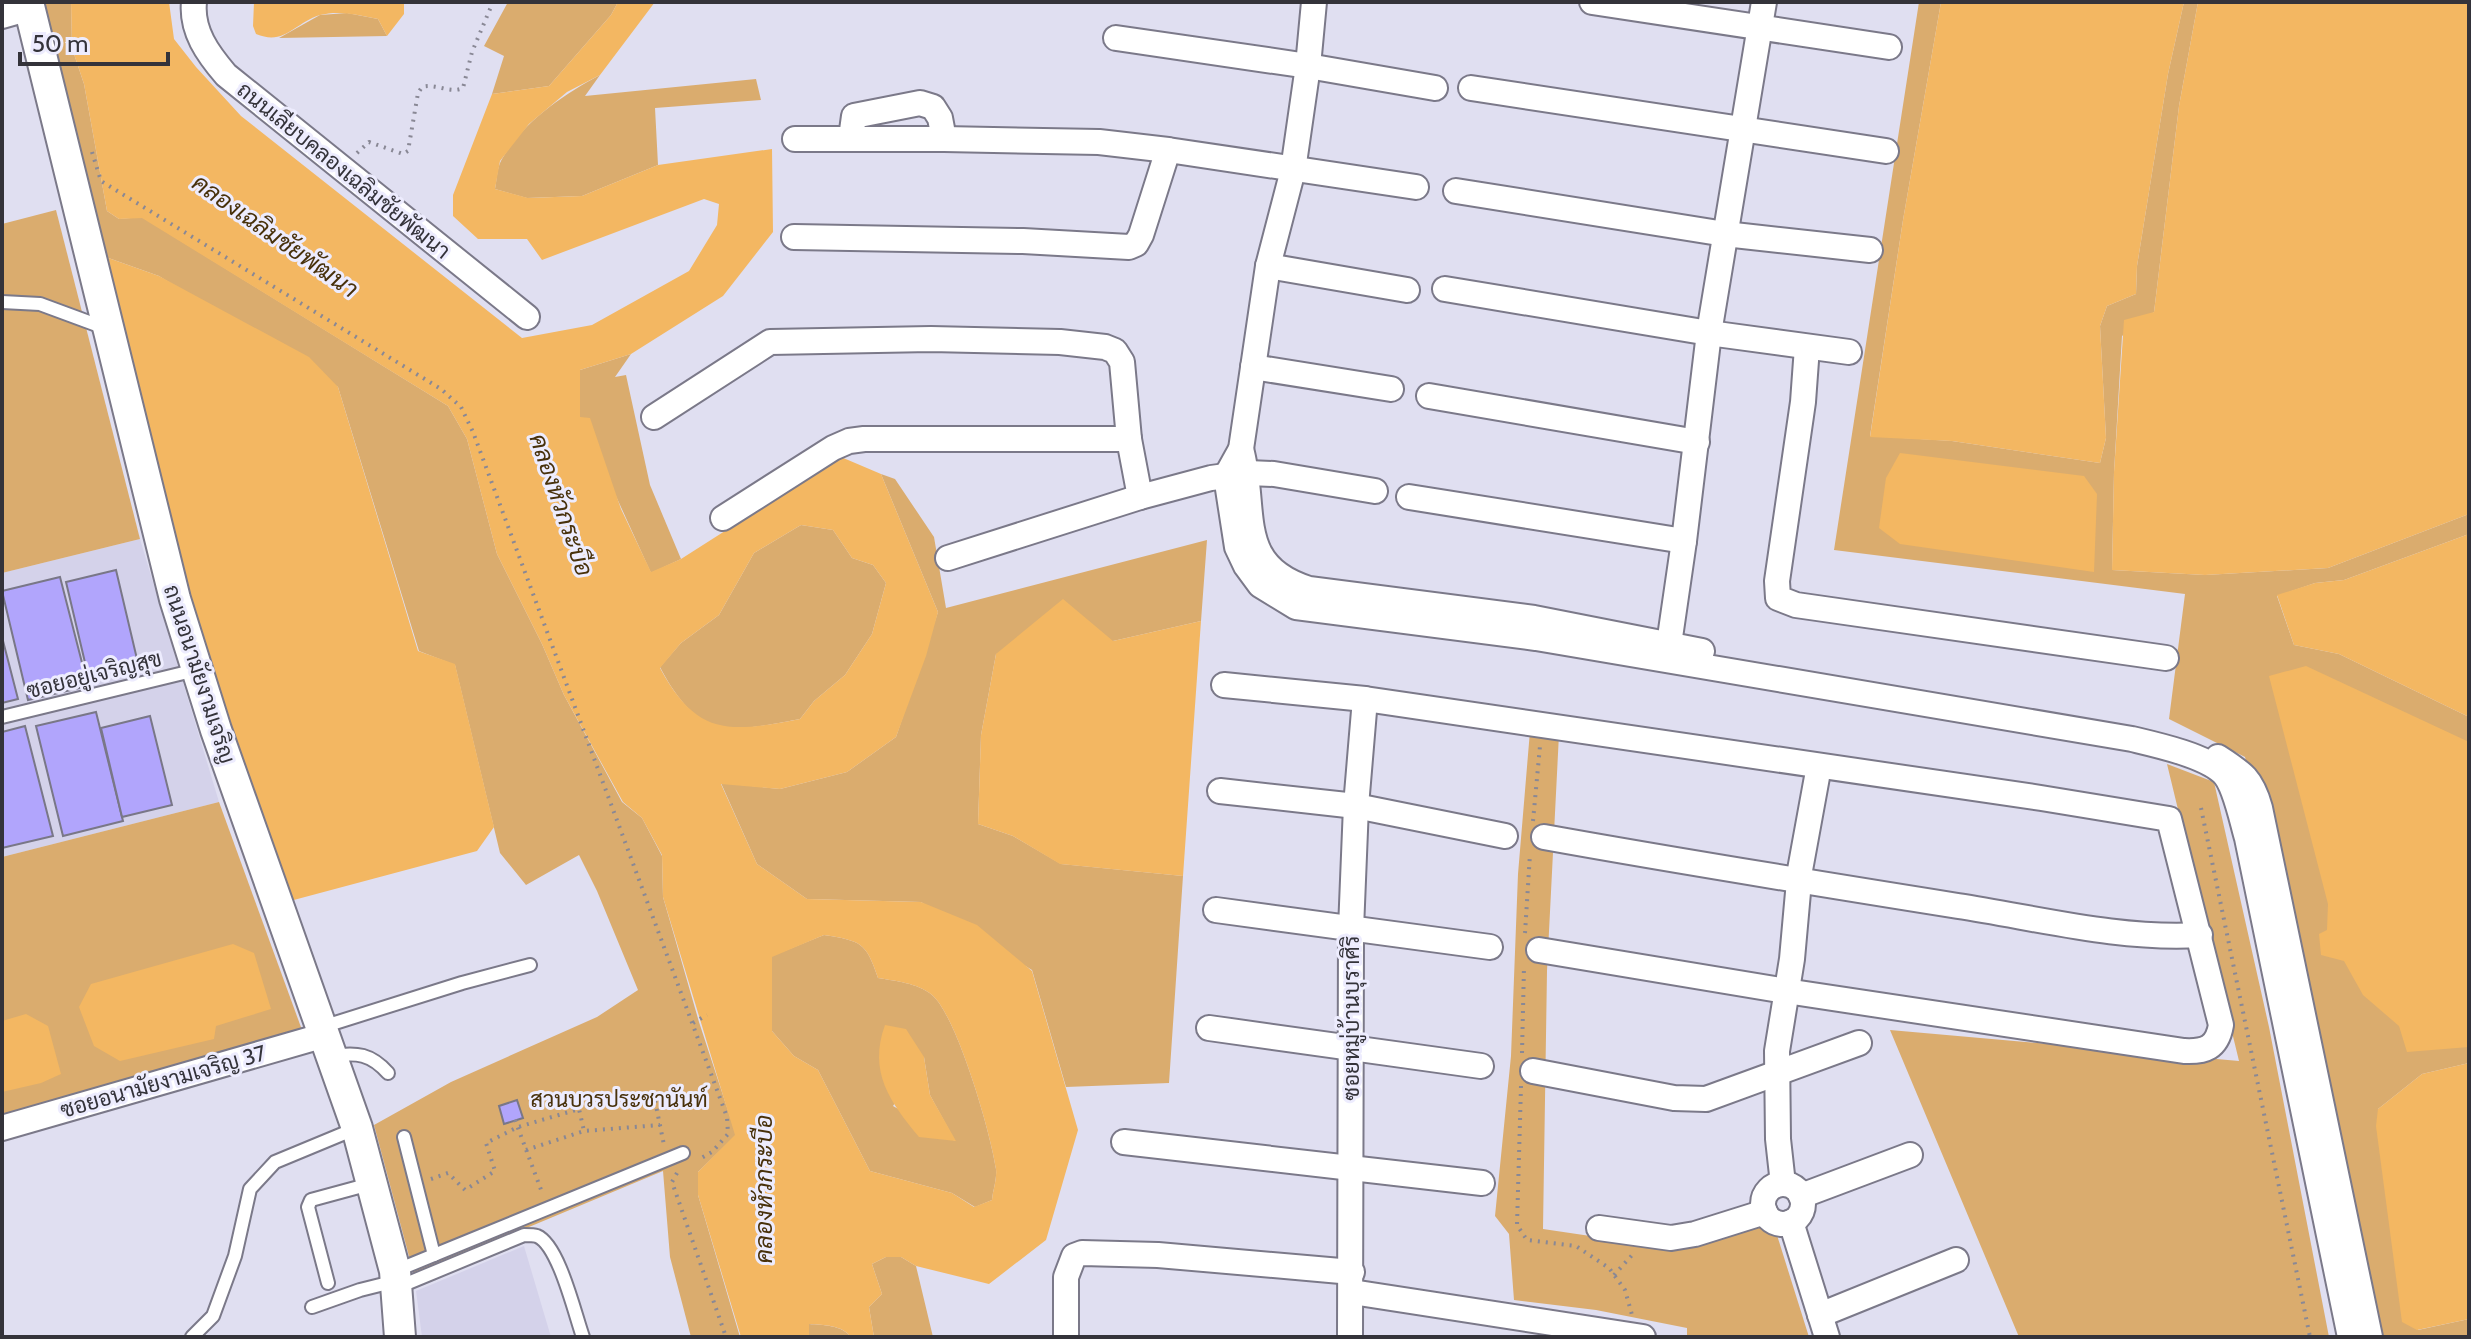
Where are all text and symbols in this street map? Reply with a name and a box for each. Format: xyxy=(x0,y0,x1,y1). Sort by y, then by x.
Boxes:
scale bar xyxy=(20,16,168,66)
text: 50 m xyxy=(32,29,88,58)
street label: ถนนเลียบคลองเฉลิมชัยพัฒนา xyxy=(232,76,456,264)
water label: คลองเฉลิมชัยพัฒนา xyxy=(187,168,363,304)
water label: คลองหัวกระบือ xyxy=(524,430,599,580)
street label: ถนนอนามัยงามเจริญ xyxy=(158,581,241,767)
street label: ซอยอยู่เจริญสุข xyxy=(24,645,165,706)
street label: ซอยหมู่บ้านบุราศิริ xyxy=(1337,936,1367,1100)
street label: ซอยอนามัยงามเจริญ 37 xyxy=(57,1039,269,1124)
park label: สวนบวรประชานันท์ xyxy=(530,1085,708,1113)
water label: คลองหัวกระบือ xyxy=(749,1115,778,1263)

